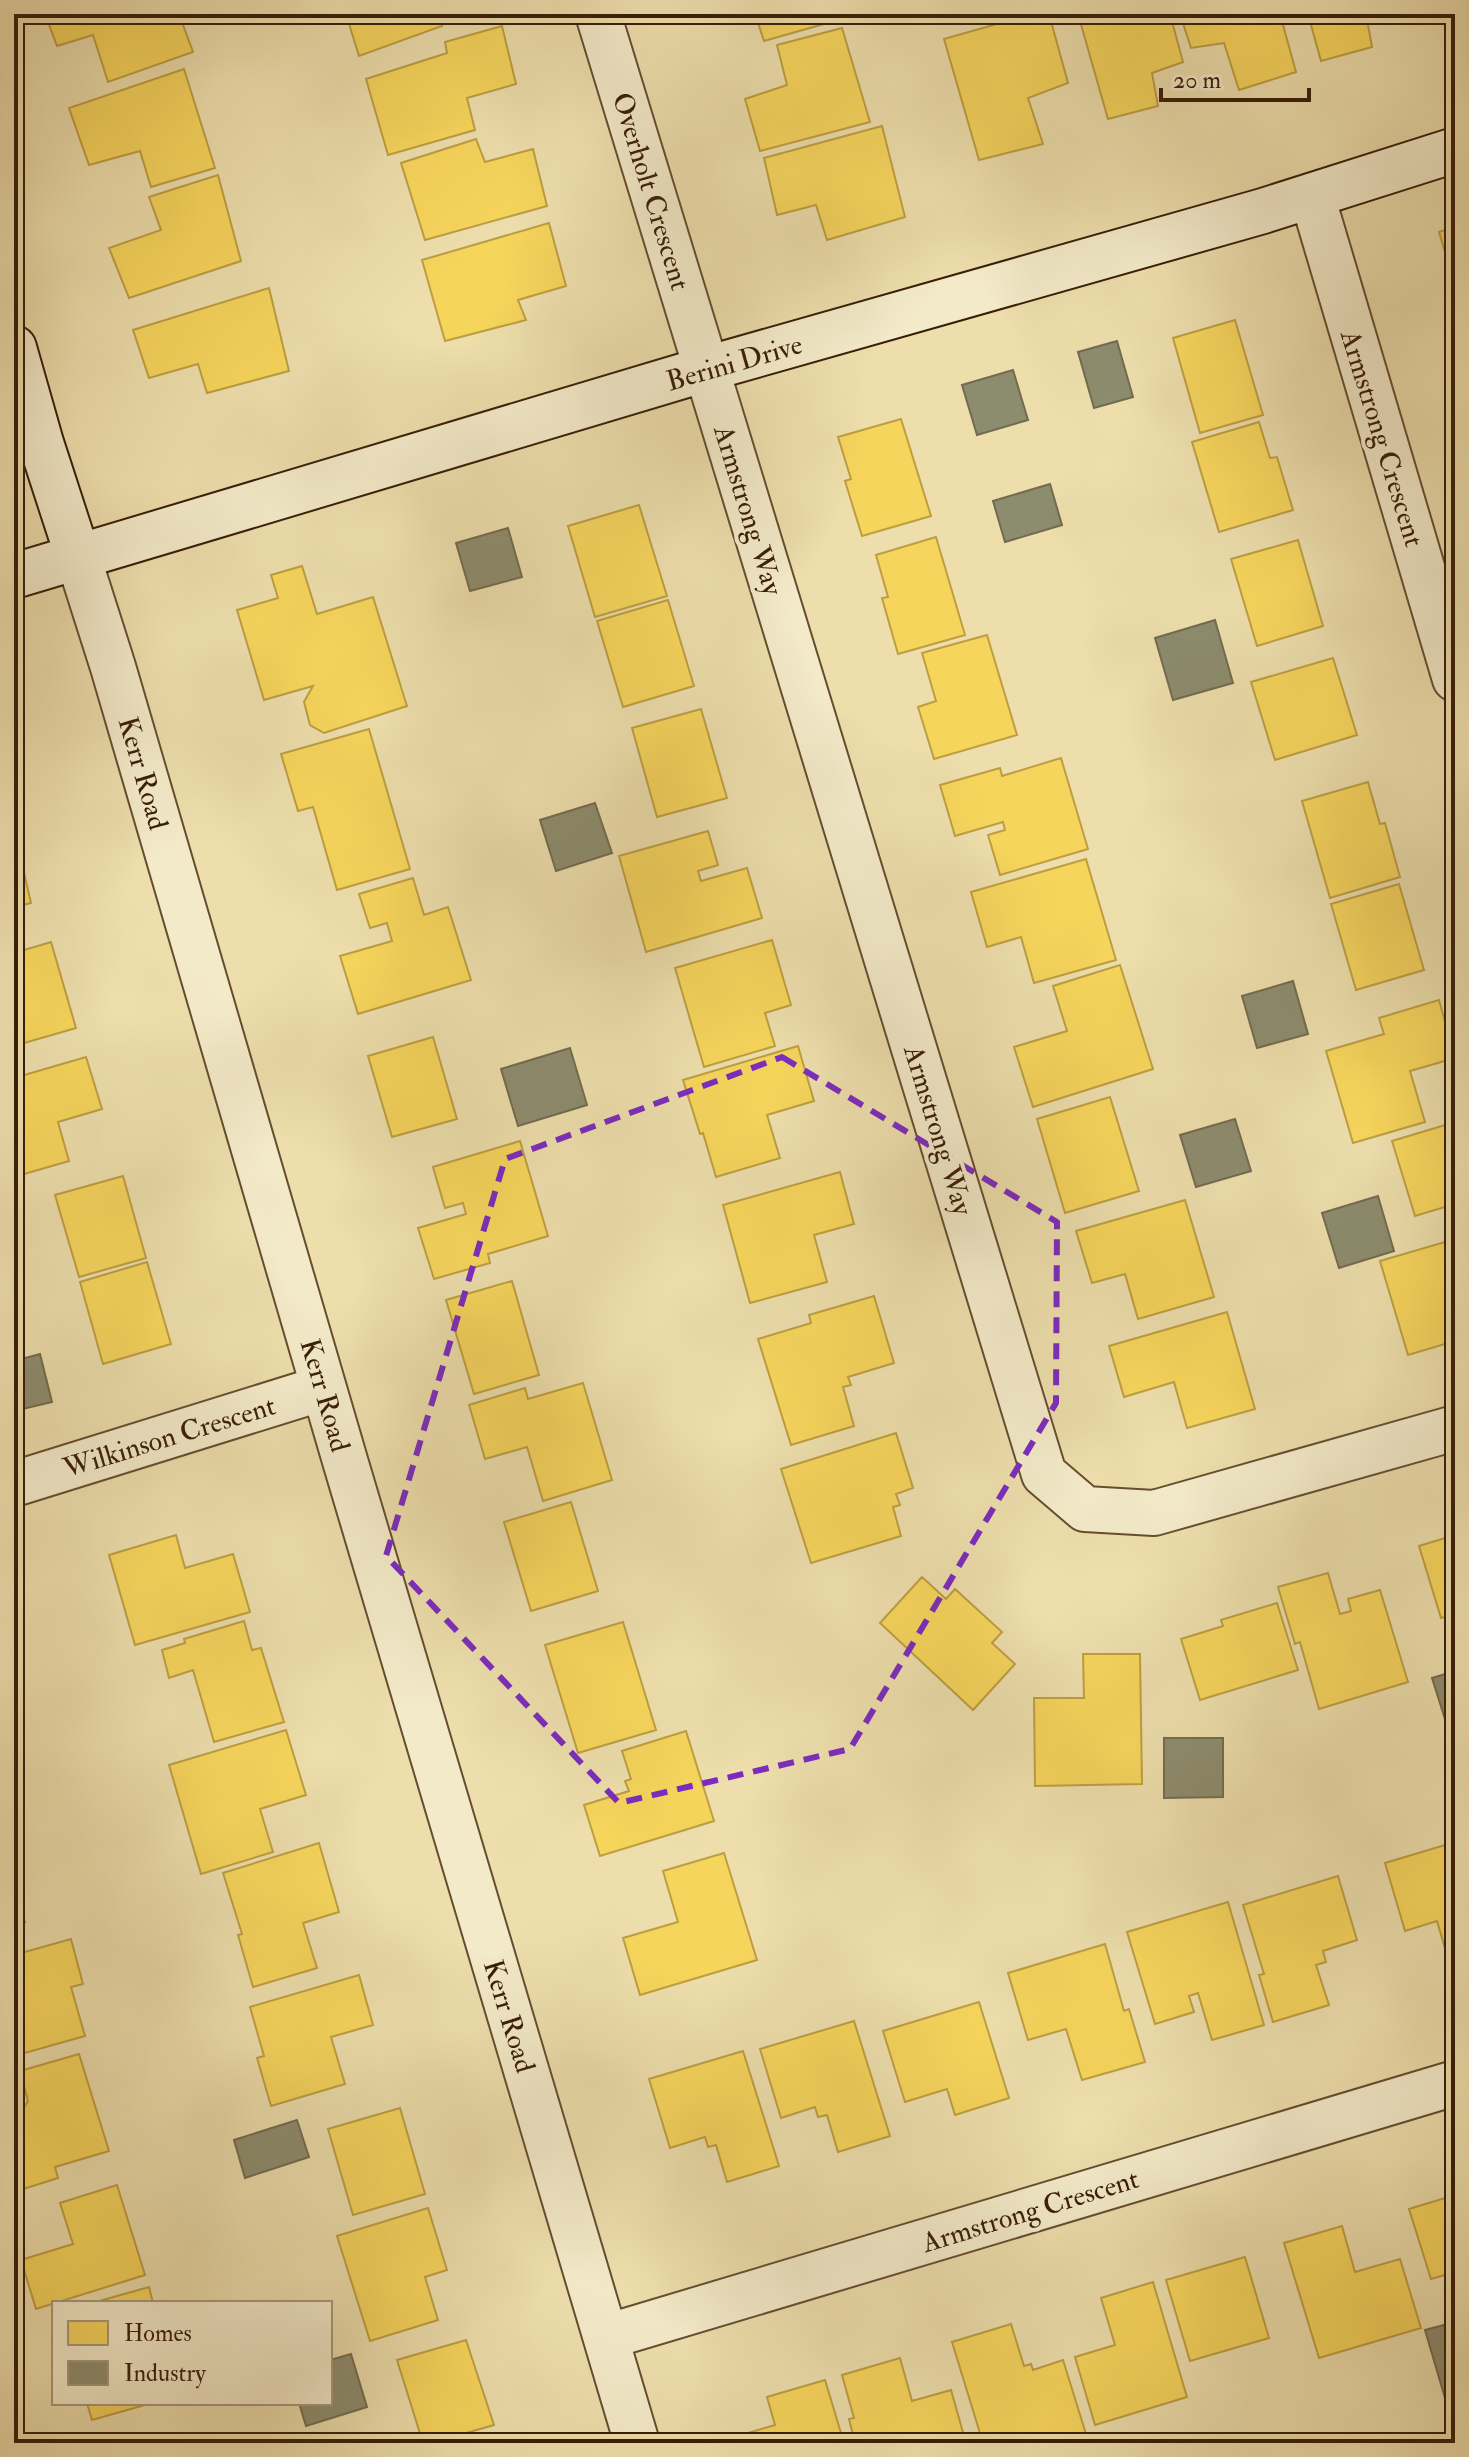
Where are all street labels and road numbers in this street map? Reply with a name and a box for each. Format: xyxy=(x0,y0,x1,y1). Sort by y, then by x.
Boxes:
street label: Overholt Crescent xyxy=(604,88,697,295)
street label: Armstrong Crescent xyxy=(1332,325,1431,551)
street label: Berini Drive xyxy=(662,327,807,400)
street label: Armstrong Way xyxy=(705,420,790,600)
street label: Kerr Road xyxy=(110,713,175,834)
street label: Armstrong Way xyxy=(895,1040,980,1220)
street label: Kerr Road xyxy=(292,1335,357,1456)
street label: Wilkinson Crescent xyxy=(58,1389,280,1487)
street label: Kerr Road xyxy=(475,1956,542,2077)
street label: Armstrong Crescent xyxy=(917,2162,1143,2261)

